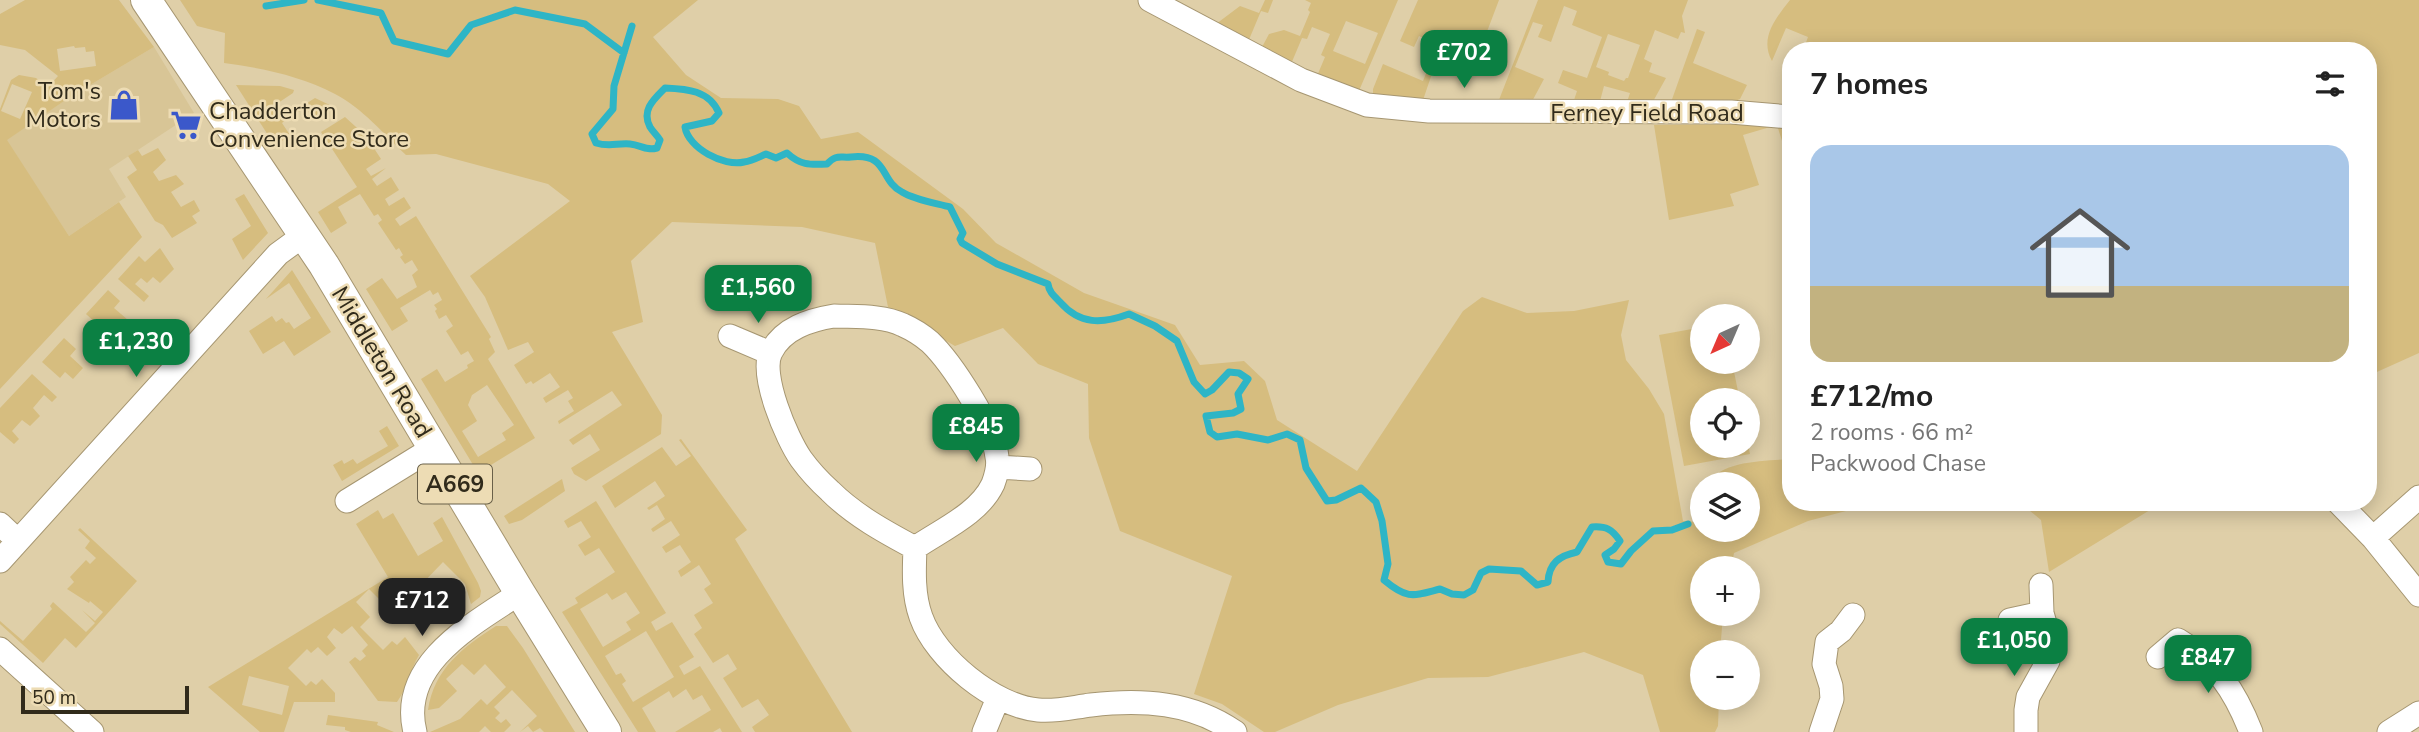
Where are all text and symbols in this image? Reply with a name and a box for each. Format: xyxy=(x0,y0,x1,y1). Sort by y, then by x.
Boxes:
pin: £702 xyxy=(1423,31,1505,90)
text: £702 xyxy=(1436,37,1492,68)
text: 7 homes xyxy=(1810,64,1928,105)
icon: filters xyxy=(2311,65,2349,103)
place label: Tom's Motors xyxy=(26,75,101,135)
shop icon: Tom's Motors xyxy=(107,88,141,122)
place label: Chadderton Convenience Store xyxy=(209,95,409,155)
street label: Ferney Field Road xyxy=(1550,97,1744,129)
supermarket icon: Chadderton Convenience Store xyxy=(169,108,203,142)
icon: home xyxy=(2017,190,2143,316)
pin: £1,560 xyxy=(701,266,815,325)
text: £1,560 xyxy=(721,272,795,303)
street label: Middleton Road xyxy=(324,280,440,444)
north arrow xyxy=(1690,304,1760,374)
map controls xyxy=(1690,304,1760,710)
pin: £1,230 xyxy=(79,320,193,379)
text: £1,230 xyxy=(99,326,173,357)
text: £712/mo xyxy=(1810,376,1933,417)
button: locate xyxy=(1690,388,1760,458)
pin: £845 xyxy=(935,405,1017,464)
text: £845 xyxy=(948,411,1004,442)
text: 2 rooms · 66 m² xyxy=(1810,417,1973,448)
text: Packwood Chase xyxy=(1810,448,1986,479)
road number: A669 xyxy=(418,464,492,504)
button: layers xyxy=(1690,472,1760,542)
button: + xyxy=(1690,556,1760,626)
pin: £712 xyxy=(381,578,463,638)
text: £712 xyxy=(394,585,450,616)
pin: £1,050 xyxy=(1957,618,2071,678)
text: £1,050 xyxy=(1977,625,2051,656)
pin: £847 xyxy=(2167,636,2249,695)
button: − xyxy=(1690,640,1760,710)
text: £847 xyxy=(2180,642,2236,673)
scale bar xyxy=(21,683,189,715)
text: 50 m xyxy=(32,685,76,711)

